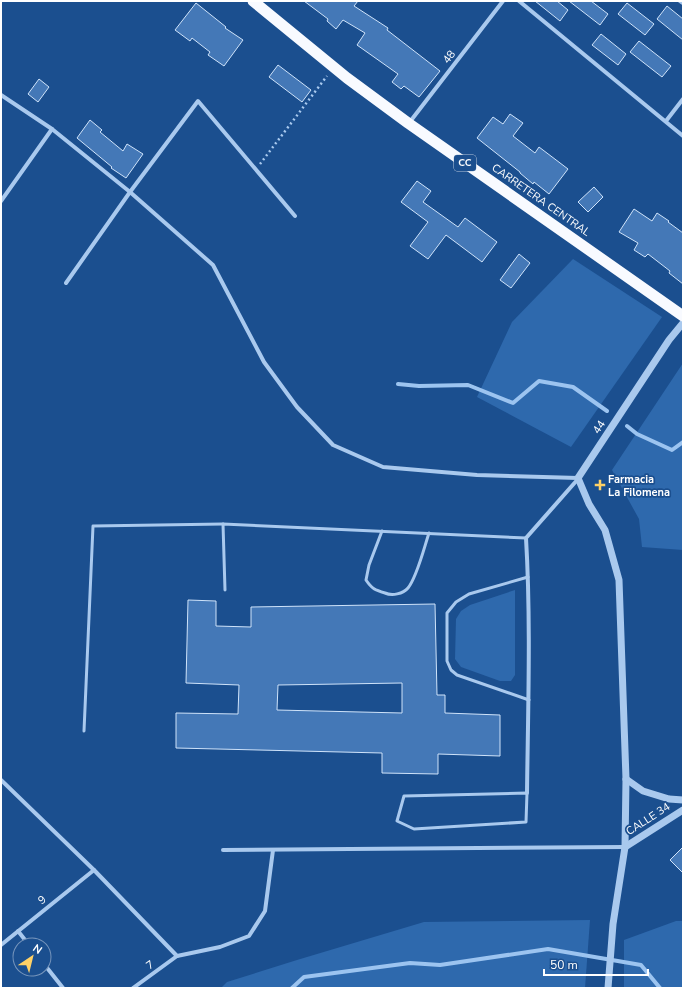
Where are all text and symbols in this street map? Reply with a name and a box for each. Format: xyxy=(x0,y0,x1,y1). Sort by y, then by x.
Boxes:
street label: 48 xyxy=(439,47,459,67)
road number: CC xyxy=(454,155,476,171)
street label: CARRETERA CENTRAL xyxy=(489,160,593,240)
street label: 44 xyxy=(589,417,609,437)
place label: Farmacia La Filomena xyxy=(608,472,670,500)
marker: Farmacia La Filomena xyxy=(595,480,605,490)
street label: CALLE 34 xyxy=(623,799,673,839)
street label: 9 xyxy=(35,892,49,908)
north arrow xyxy=(12,937,52,977)
text: N xyxy=(30,941,45,958)
scale bar xyxy=(544,951,648,977)
street label: 7 xyxy=(143,957,157,973)
text: 50 m xyxy=(550,957,578,973)

